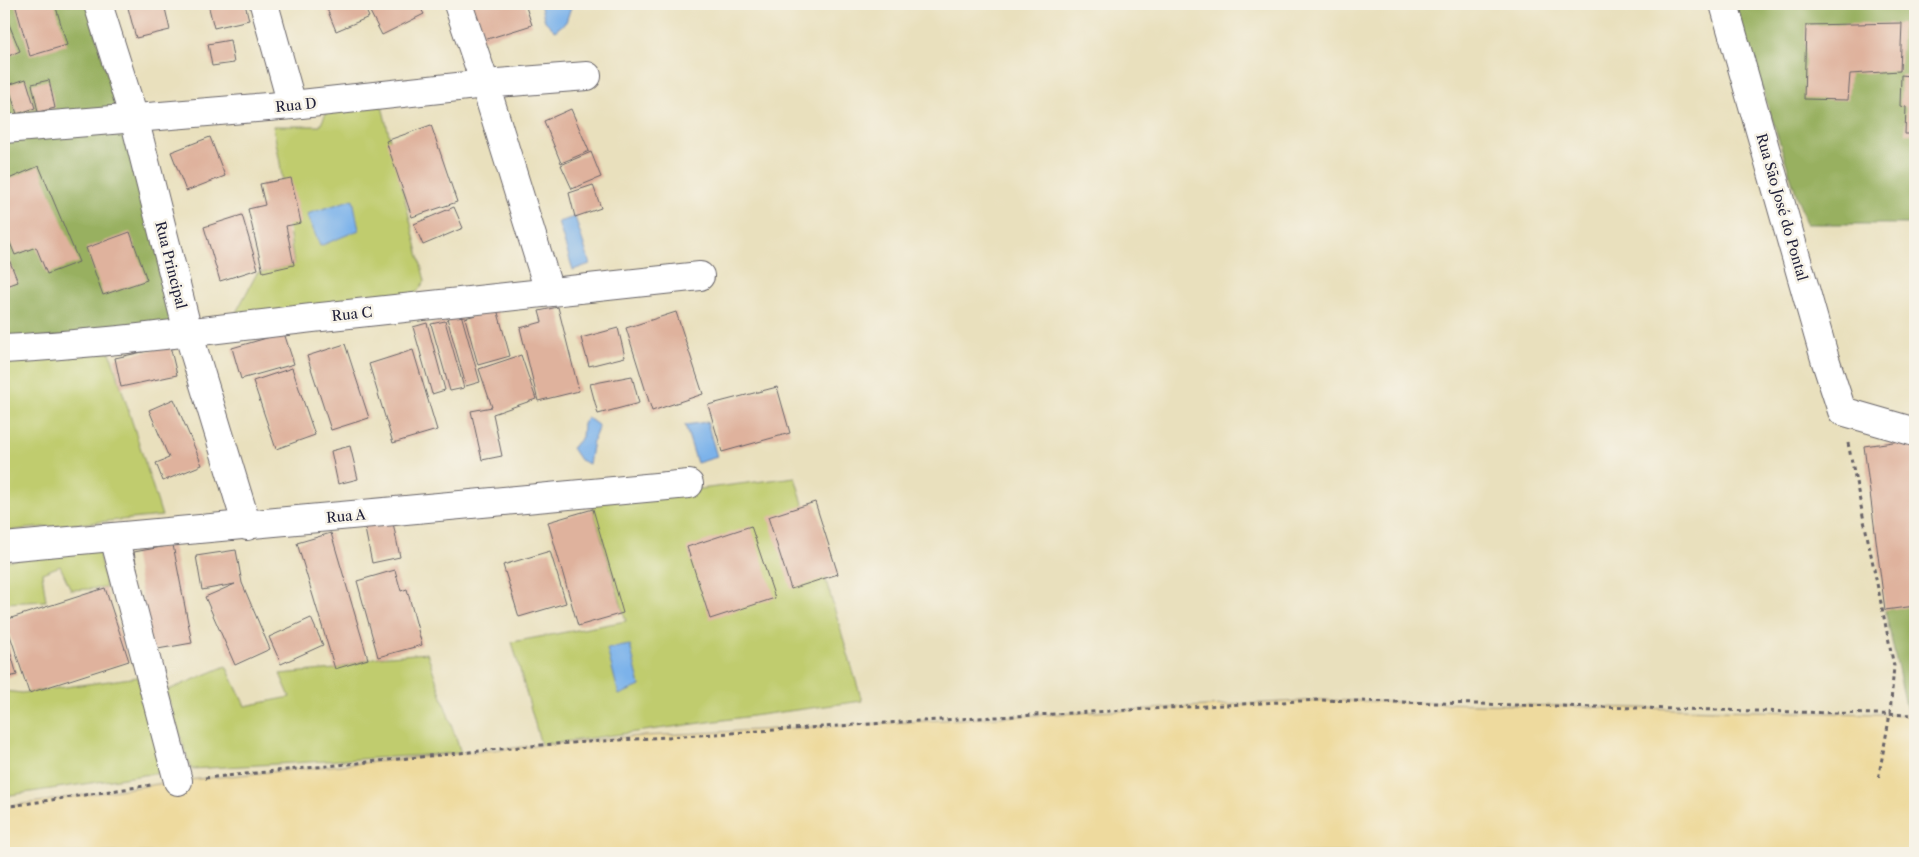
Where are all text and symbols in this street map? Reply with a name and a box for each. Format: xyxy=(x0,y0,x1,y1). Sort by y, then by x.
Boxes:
street label: Rua D xyxy=(275,94,317,116)
street label: Rua São José do Pontal xyxy=(1752,131,1812,283)
street label: Rua Principal xyxy=(151,219,191,311)
street label: Rua C xyxy=(331,303,373,325)
street label: Rua A xyxy=(325,505,367,527)

